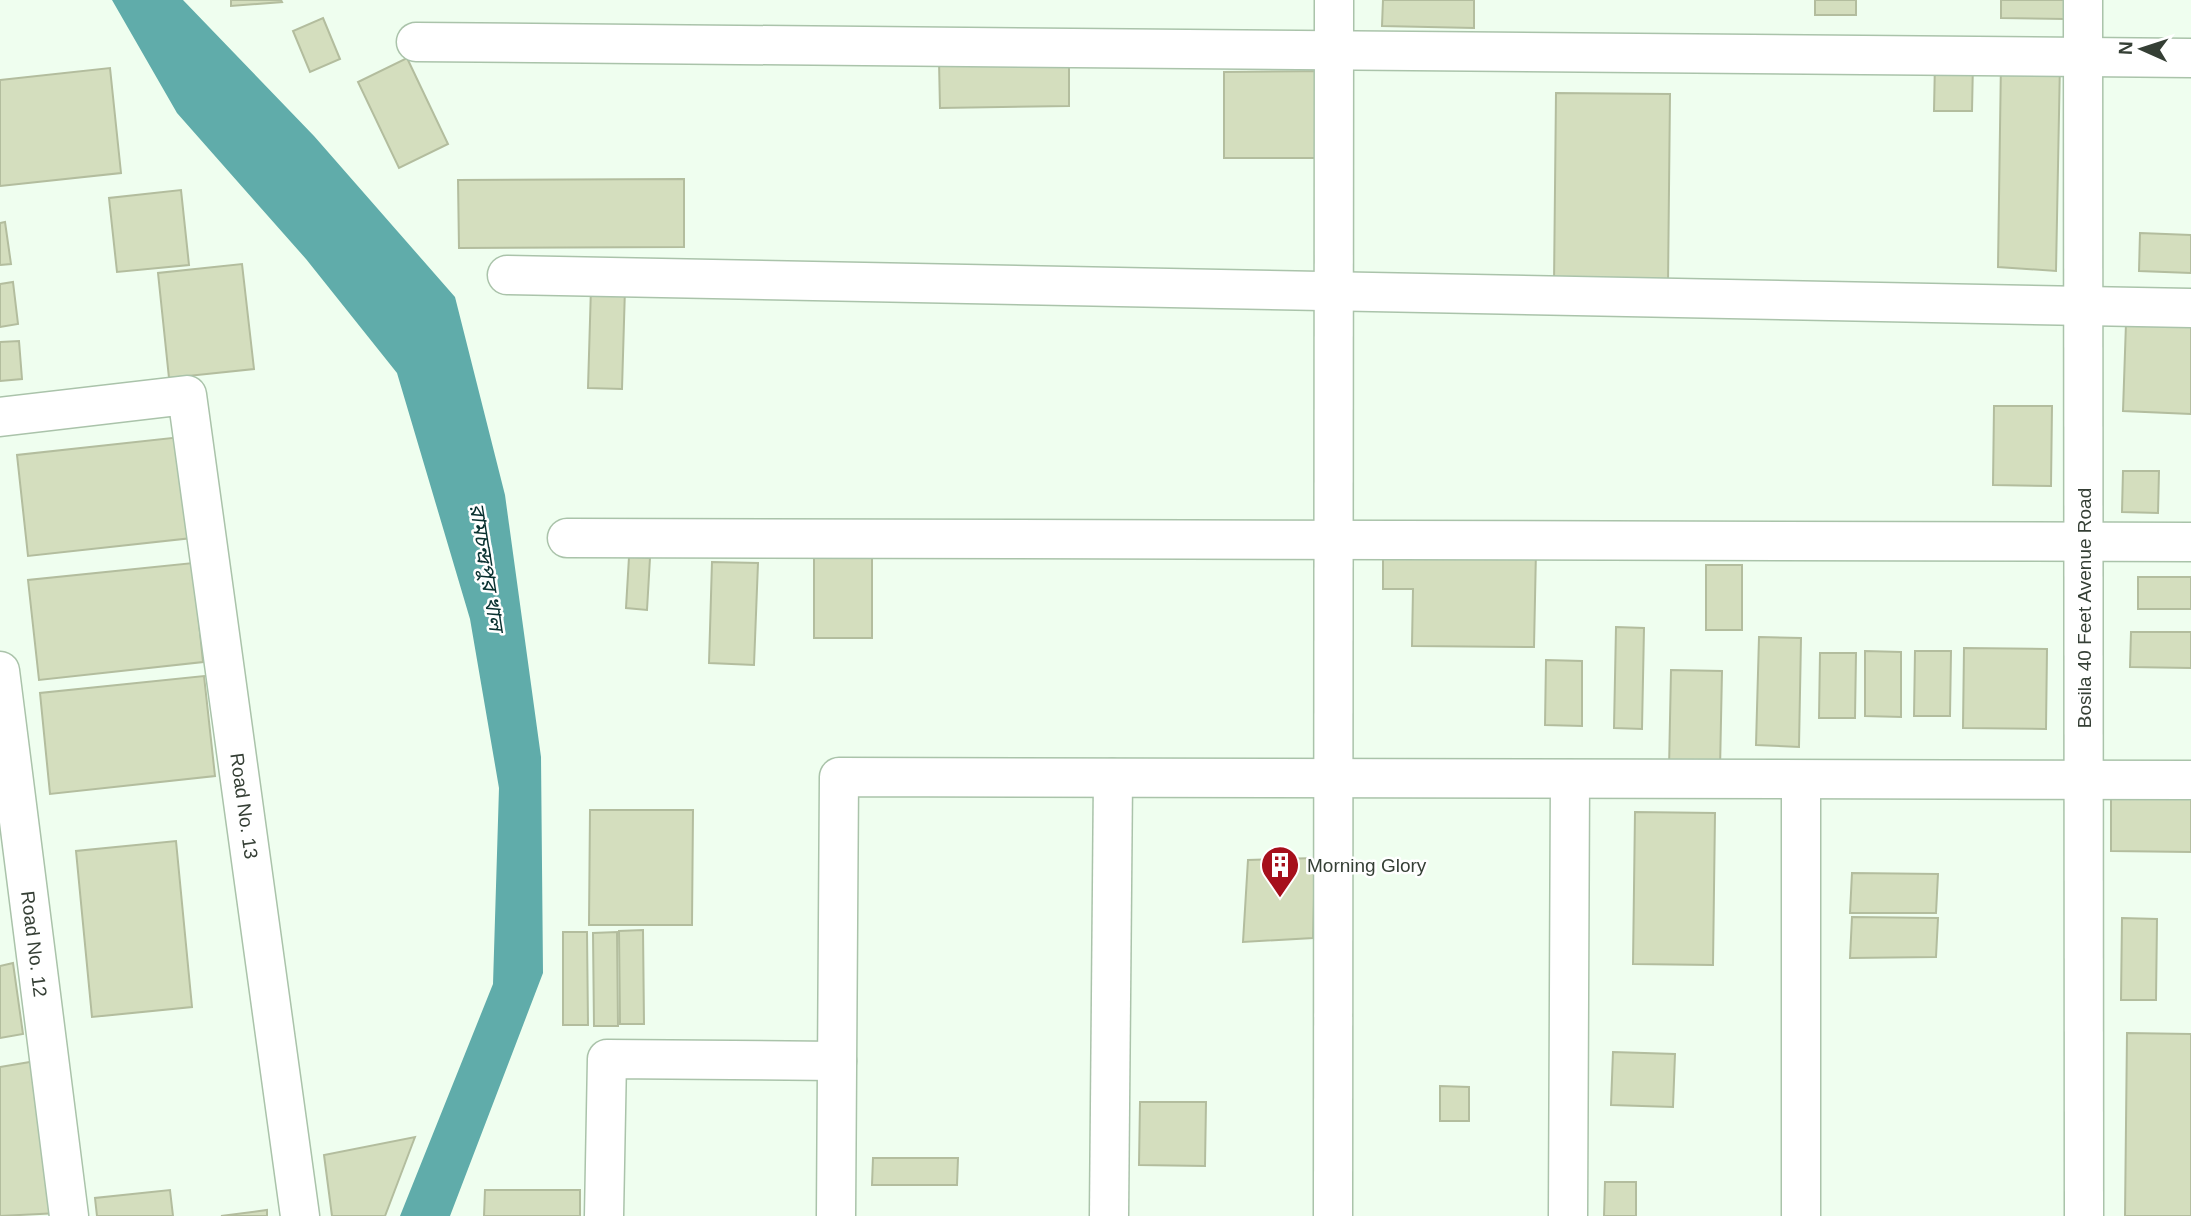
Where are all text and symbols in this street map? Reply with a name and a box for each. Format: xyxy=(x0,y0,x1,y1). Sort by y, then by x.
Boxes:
north arrow xyxy=(2107,14,2177,84)
text: N xyxy=(2115,41,2136,56)
street label: Bosila 40 Feet Avenue Road xyxy=(2074,488,2095,728)
water label: রামচন্দ্রপুর খাল xyxy=(465,502,509,636)
street label: Road No. 13 xyxy=(226,752,262,860)
building icon: Morning Glory xyxy=(1259,844,1301,899)
place label: Morning Glory xyxy=(1307,855,1427,876)
street label: Road No. 12 xyxy=(17,890,51,998)

